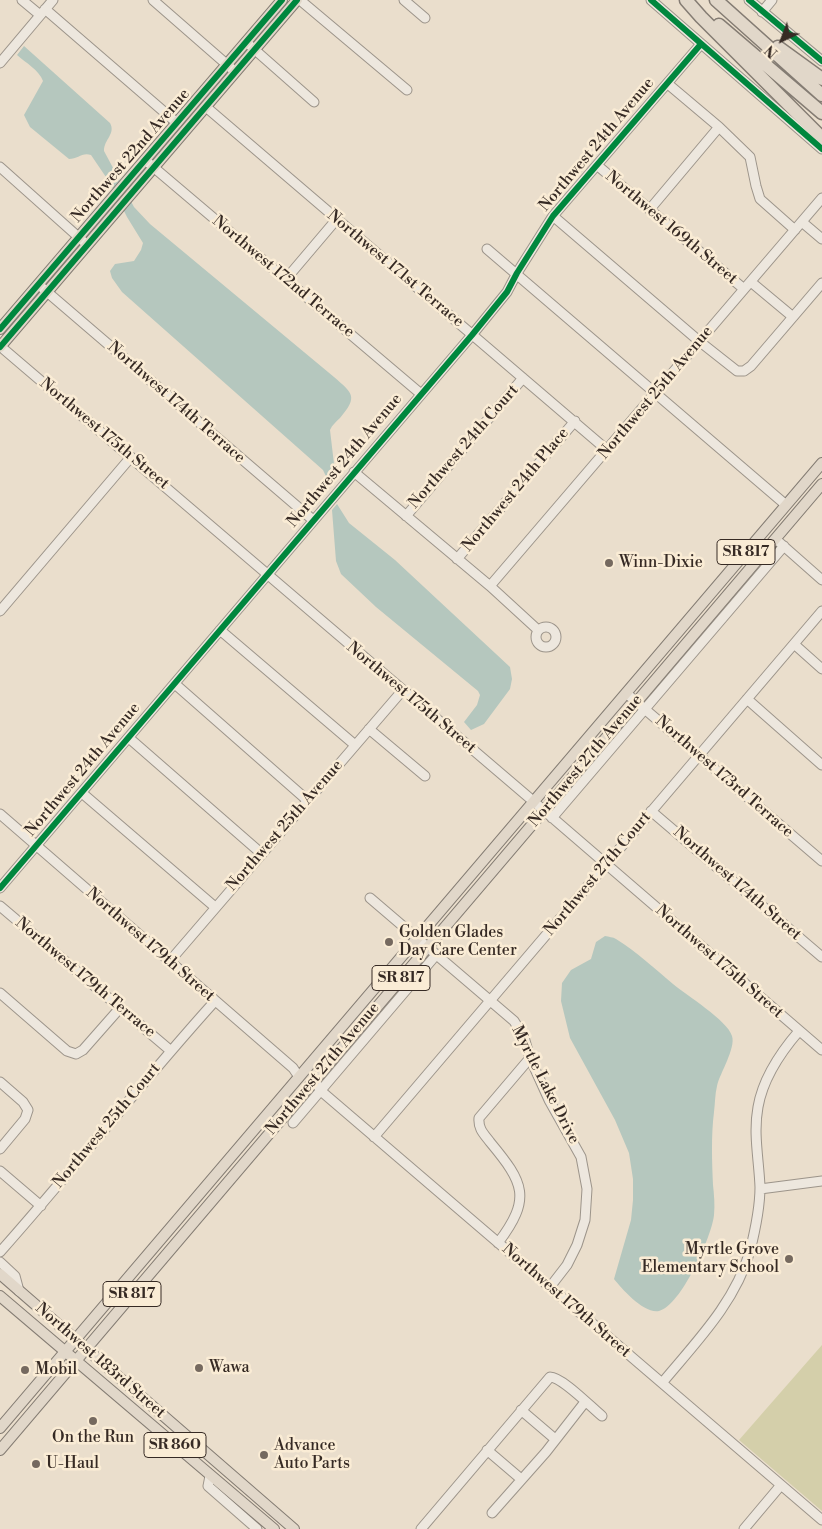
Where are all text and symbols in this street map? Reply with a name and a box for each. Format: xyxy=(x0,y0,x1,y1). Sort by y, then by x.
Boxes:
north arrow xyxy=(757,15,807,65)
text: N xyxy=(762,41,782,61)
street label: Northwest 24th Avenue xyxy=(535,74,659,216)
street label: Northwest 22nd Avenue xyxy=(68,85,194,227)
street label: Northwest 169th Street xyxy=(601,167,741,289)
street label: Northwest 171st Terrace xyxy=(323,206,467,332)
street label: Northwest 172nd Terrace xyxy=(208,212,358,342)
street label: Northwest 25th Avenue xyxy=(595,323,717,463)
street label: Northwest 174th Terrace xyxy=(103,338,249,468)
street label: Northwest 175th Street xyxy=(35,374,173,494)
street label: Northwest 24th Court xyxy=(405,381,523,513)
street label: Northwest 24th Avenue xyxy=(283,390,407,532)
street label: Northwest 24th Place xyxy=(459,424,573,556)
road number: SR 817 xyxy=(717,540,775,564)
place label: Winn-Dixie xyxy=(619,553,703,573)
marker: Winn-Dixie xyxy=(603,557,615,569)
street label: Northwest 175th Street xyxy=(342,638,480,758)
street label: Northwest 27th Avenue xyxy=(525,691,647,831)
street label: Northwest 24th Avenue xyxy=(21,699,145,841)
street label: Northwest 173rd Terrace xyxy=(651,712,797,842)
street label: Northwest 25th Avenue xyxy=(223,756,347,896)
street label: Northwest 27th Court xyxy=(540,808,656,940)
street label: Northwest 174th Street xyxy=(669,823,805,945)
street label: Northwest 179th Street xyxy=(82,884,218,1006)
street label: Northwest 175th Street xyxy=(651,901,787,1023)
street label: Northwest 179th Terrace xyxy=(11,914,159,1042)
place label: Golden Glades Day Care Center xyxy=(399,923,517,961)
marker: Golden Glades Day Care Center xyxy=(383,936,395,948)
road number: SR 817 xyxy=(372,966,430,990)
street label: Northwest 27th Avenue xyxy=(262,999,384,1139)
street label: Myrtle Lake Drive xyxy=(507,1023,583,1147)
street label: Northwest 25th Court xyxy=(49,1060,165,1192)
street label: Northwest 179th Street xyxy=(498,1240,634,1362)
place label: Myrtle Grove Elementary School xyxy=(642,1240,779,1278)
marker: Myrtle Grove Elementary School xyxy=(783,1253,795,1265)
road number: SR 817 xyxy=(103,1282,161,1306)
street label: Northwest 183rd Street xyxy=(31,1299,169,1423)
place label: Wawa xyxy=(209,1358,250,1378)
place label: Mobil xyxy=(35,1360,77,1380)
marker: Wawa xyxy=(193,1362,205,1374)
marker: Mobil xyxy=(19,1364,31,1376)
marker: On the Run xyxy=(87,1415,99,1427)
place label: On the Run xyxy=(52,1428,134,1448)
road number: SR 860 xyxy=(144,1432,206,1458)
place label: Advance Auto Parts xyxy=(274,1436,350,1474)
marker: Advance Auto Parts xyxy=(258,1449,270,1461)
place label: U-Haul xyxy=(46,1454,99,1474)
marker: U-Haul xyxy=(30,1458,42,1470)

